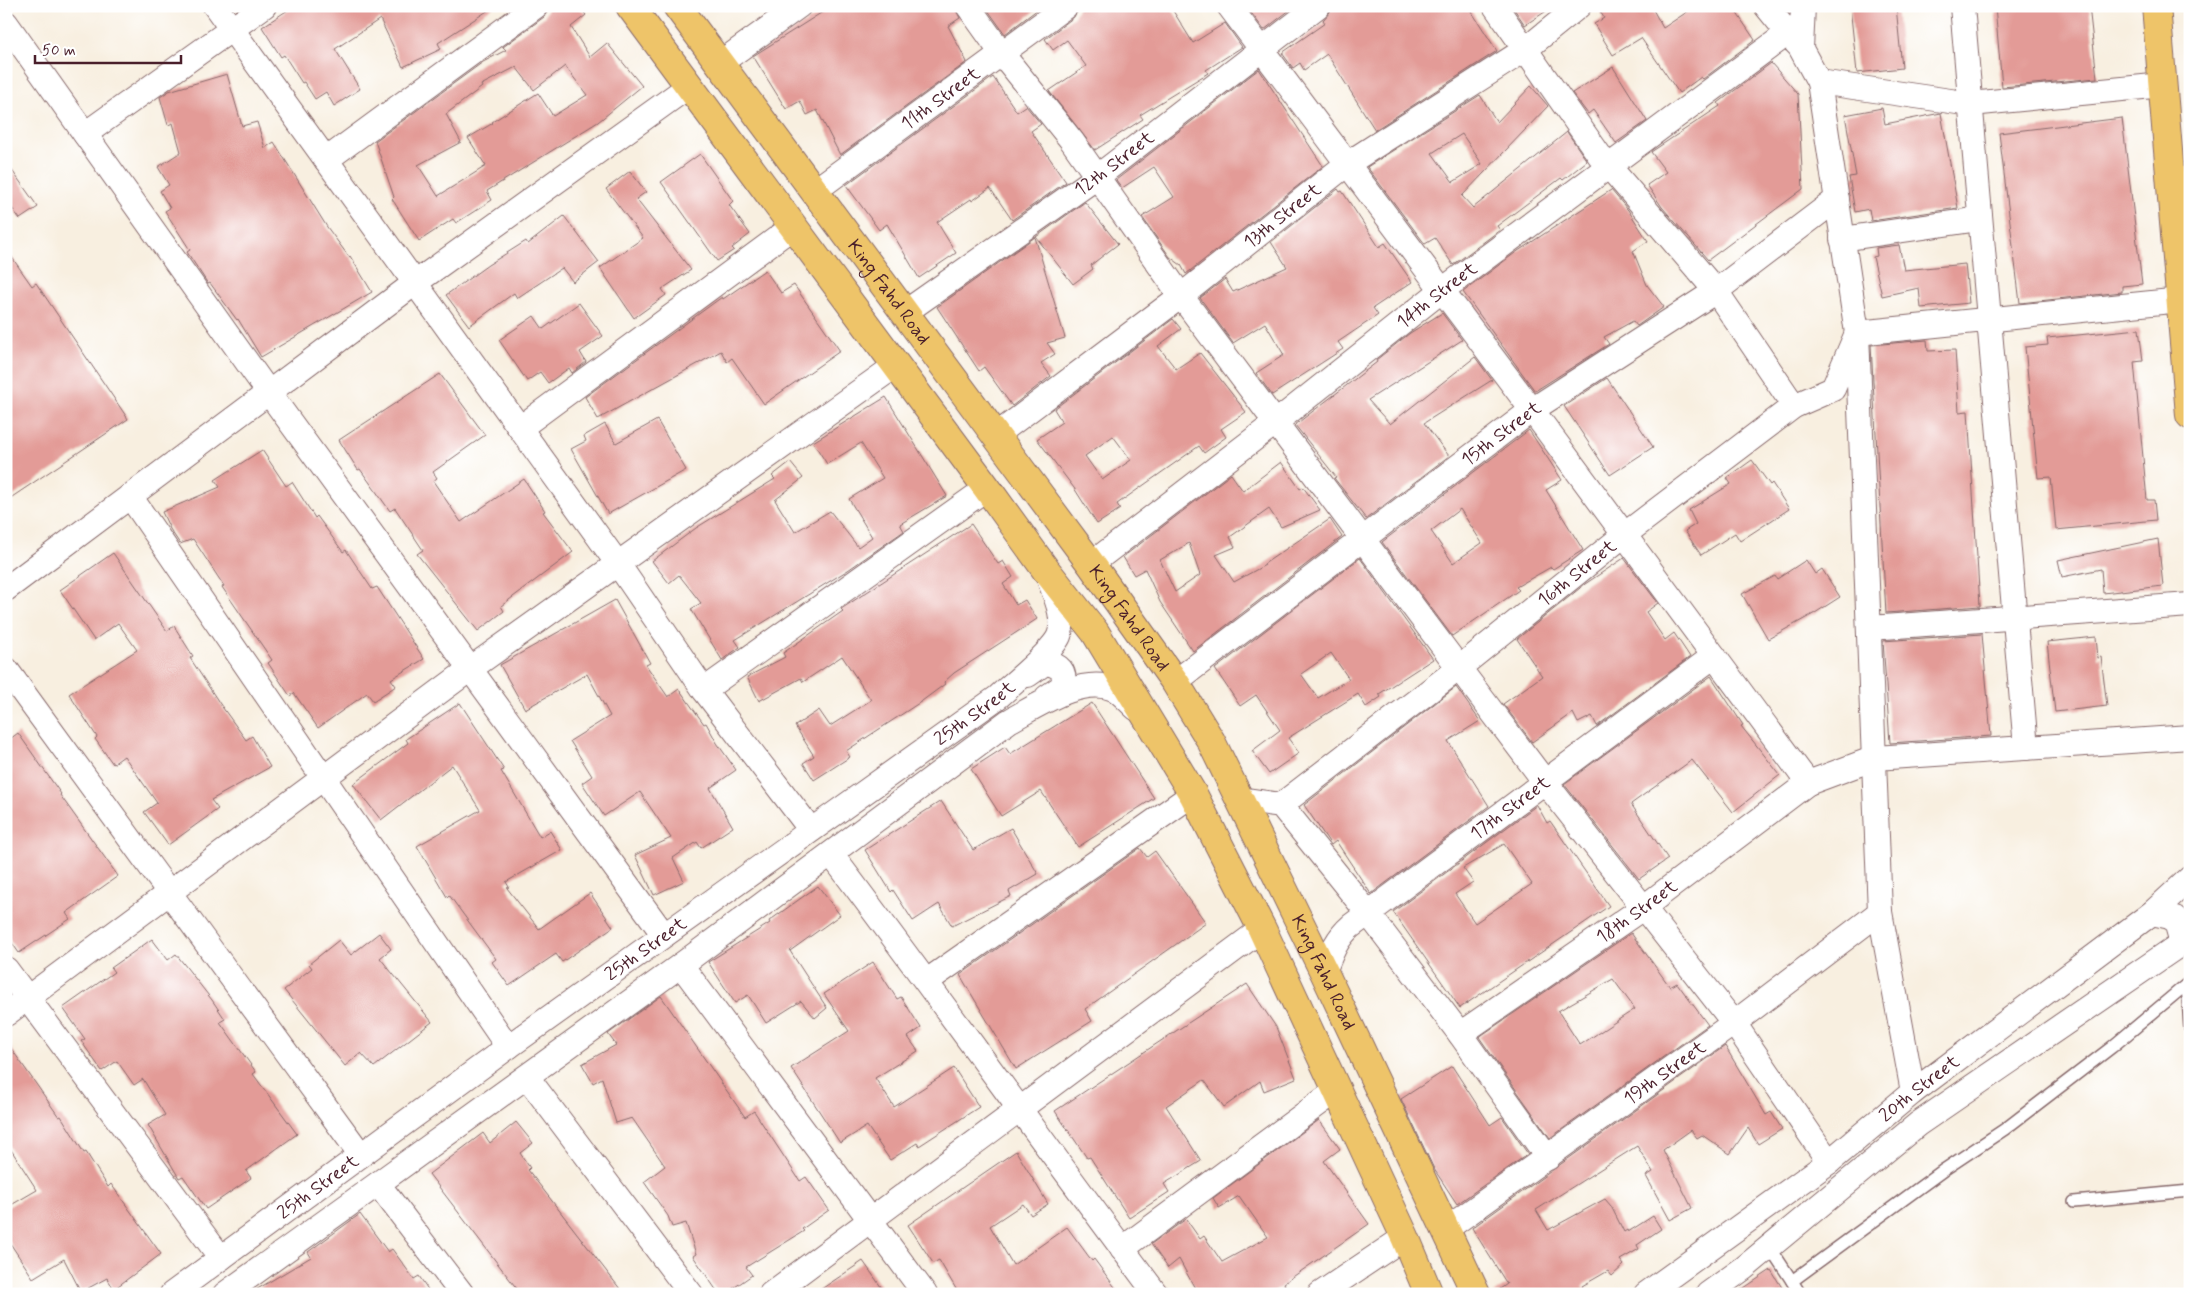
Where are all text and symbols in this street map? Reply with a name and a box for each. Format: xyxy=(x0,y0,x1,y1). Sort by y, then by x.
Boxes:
scale bar xyxy=(35,32,181,64)
text: 50 m xyxy=(42,41,76,61)
street label: 11th Street xyxy=(896,61,985,136)
street label: 12th Street xyxy=(1069,125,1159,202)
street label: 13th Street xyxy=(1238,177,1326,254)
street label: King Fahd Road xyxy=(842,234,936,350)
street label: 14th Street xyxy=(1391,256,1482,334)
street label: 15th Street xyxy=(1456,395,1546,472)
street label: 16th Street xyxy=(1532,534,1622,612)
street label: King Fahd Road xyxy=(1083,560,1176,676)
street label: 25th Street xyxy=(929,675,1021,751)
street label: 17th Street xyxy=(1465,770,1555,846)
street label: 18th Street xyxy=(1591,874,1682,949)
street label: King Fahd Road xyxy=(1285,910,1362,1034)
street label: 25th Street xyxy=(600,911,691,987)
street label: 19th Street xyxy=(1618,1035,1711,1111)
street label: 20th Street xyxy=(1874,1049,1964,1128)
street label: 25th Street xyxy=(272,1149,364,1225)

